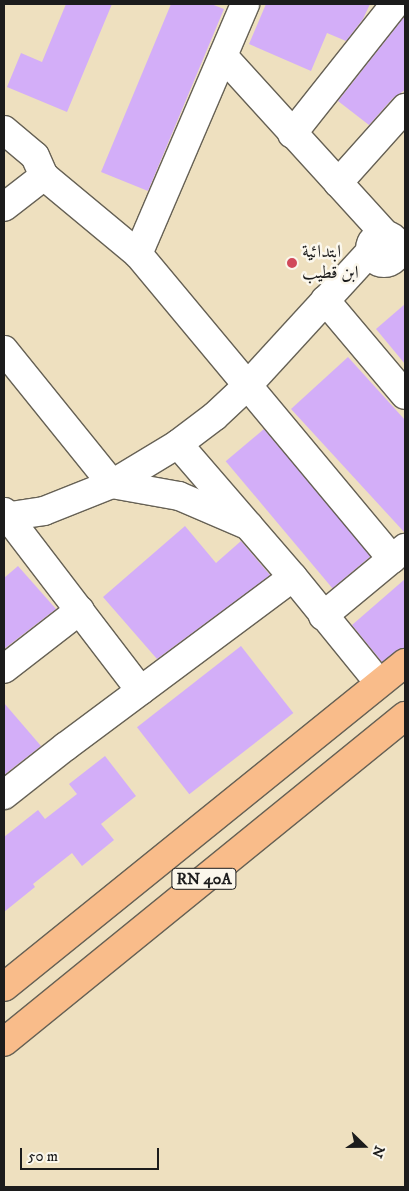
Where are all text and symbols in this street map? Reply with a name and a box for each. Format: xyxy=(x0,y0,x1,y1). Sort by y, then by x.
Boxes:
place label: ابتدائية ابن قطيب xyxy=(302,242,359,284)
marker: ابتدائية ابن قطيب xyxy=(286,257,298,269)
road number: RN 40A xyxy=(170,866,238,892)
north arrow xyxy=(339,1121,389,1171)
scale bar xyxy=(22,1138,161,1170)
text: N xyxy=(367,1143,388,1160)
text: 50 m xyxy=(28,1147,58,1166)

